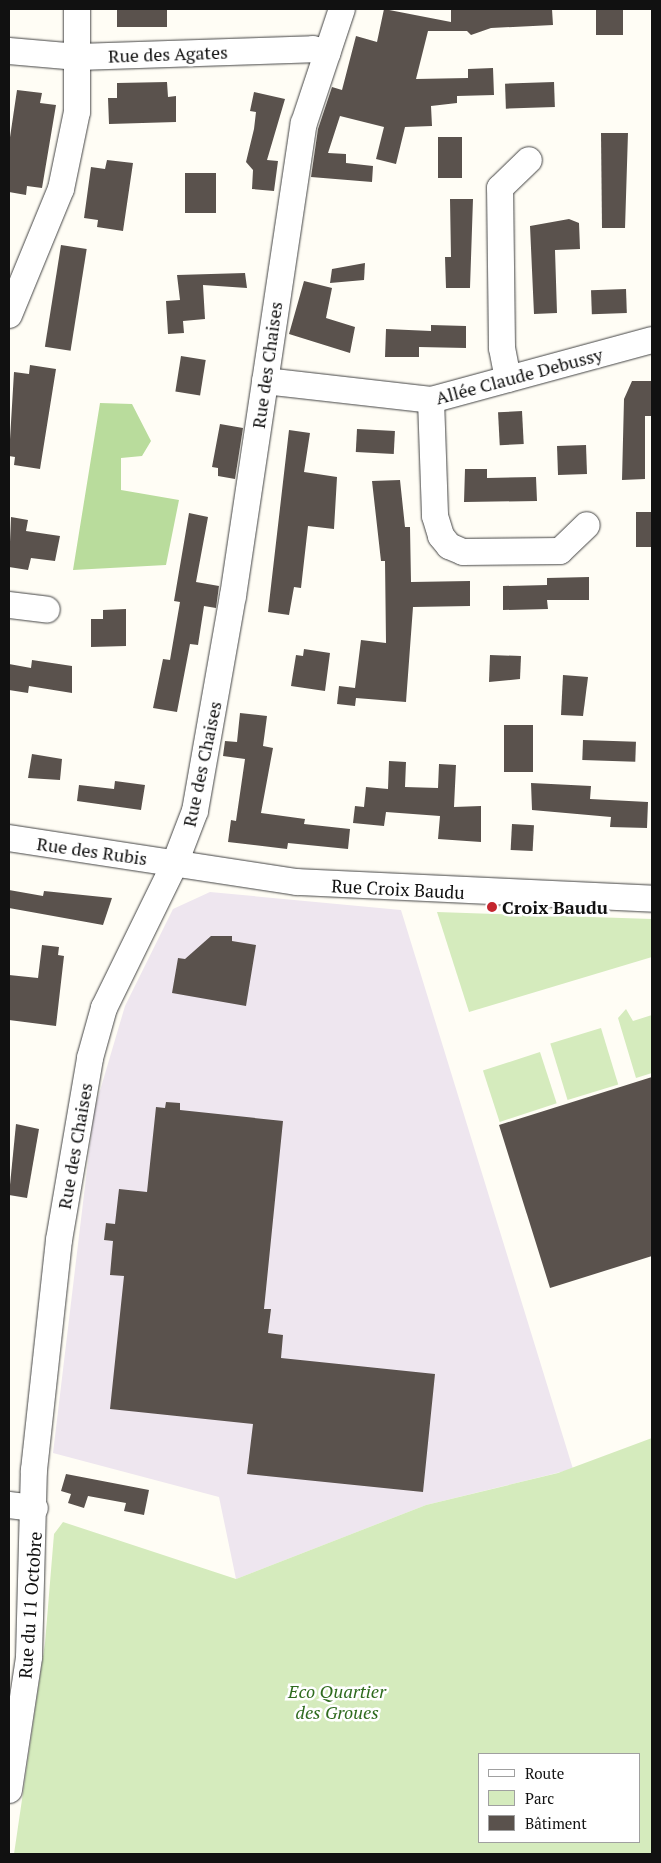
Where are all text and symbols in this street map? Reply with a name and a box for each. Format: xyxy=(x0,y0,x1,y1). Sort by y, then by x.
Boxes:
street label: Rue des Agates xyxy=(108,41,228,67)
street label: Rue des Chaises xyxy=(247,300,287,430)
street label: Allée Claude Debussy xyxy=(433,343,605,409)
street label: Rue des Chaises xyxy=(178,699,226,829)
street label: Rue des Rubis xyxy=(35,833,149,869)
street label: Rue Croix Baudu xyxy=(331,875,465,903)
place label: Croix Baudu xyxy=(502,896,608,918)
marker: Croix Baudu xyxy=(486,901,498,913)
street label: Rue des Chaises xyxy=(53,1081,97,1211)
street label: Rue du 11 Octobre xyxy=(14,1531,46,1679)
park label: Eco Quartier des Groues xyxy=(288,1681,386,1724)
legend xyxy=(478,1753,641,1843)
text: Route xyxy=(525,1763,564,1783)
text: Parc xyxy=(525,1788,554,1808)
text: Bâtiment xyxy=(525,1813,587,1833)

